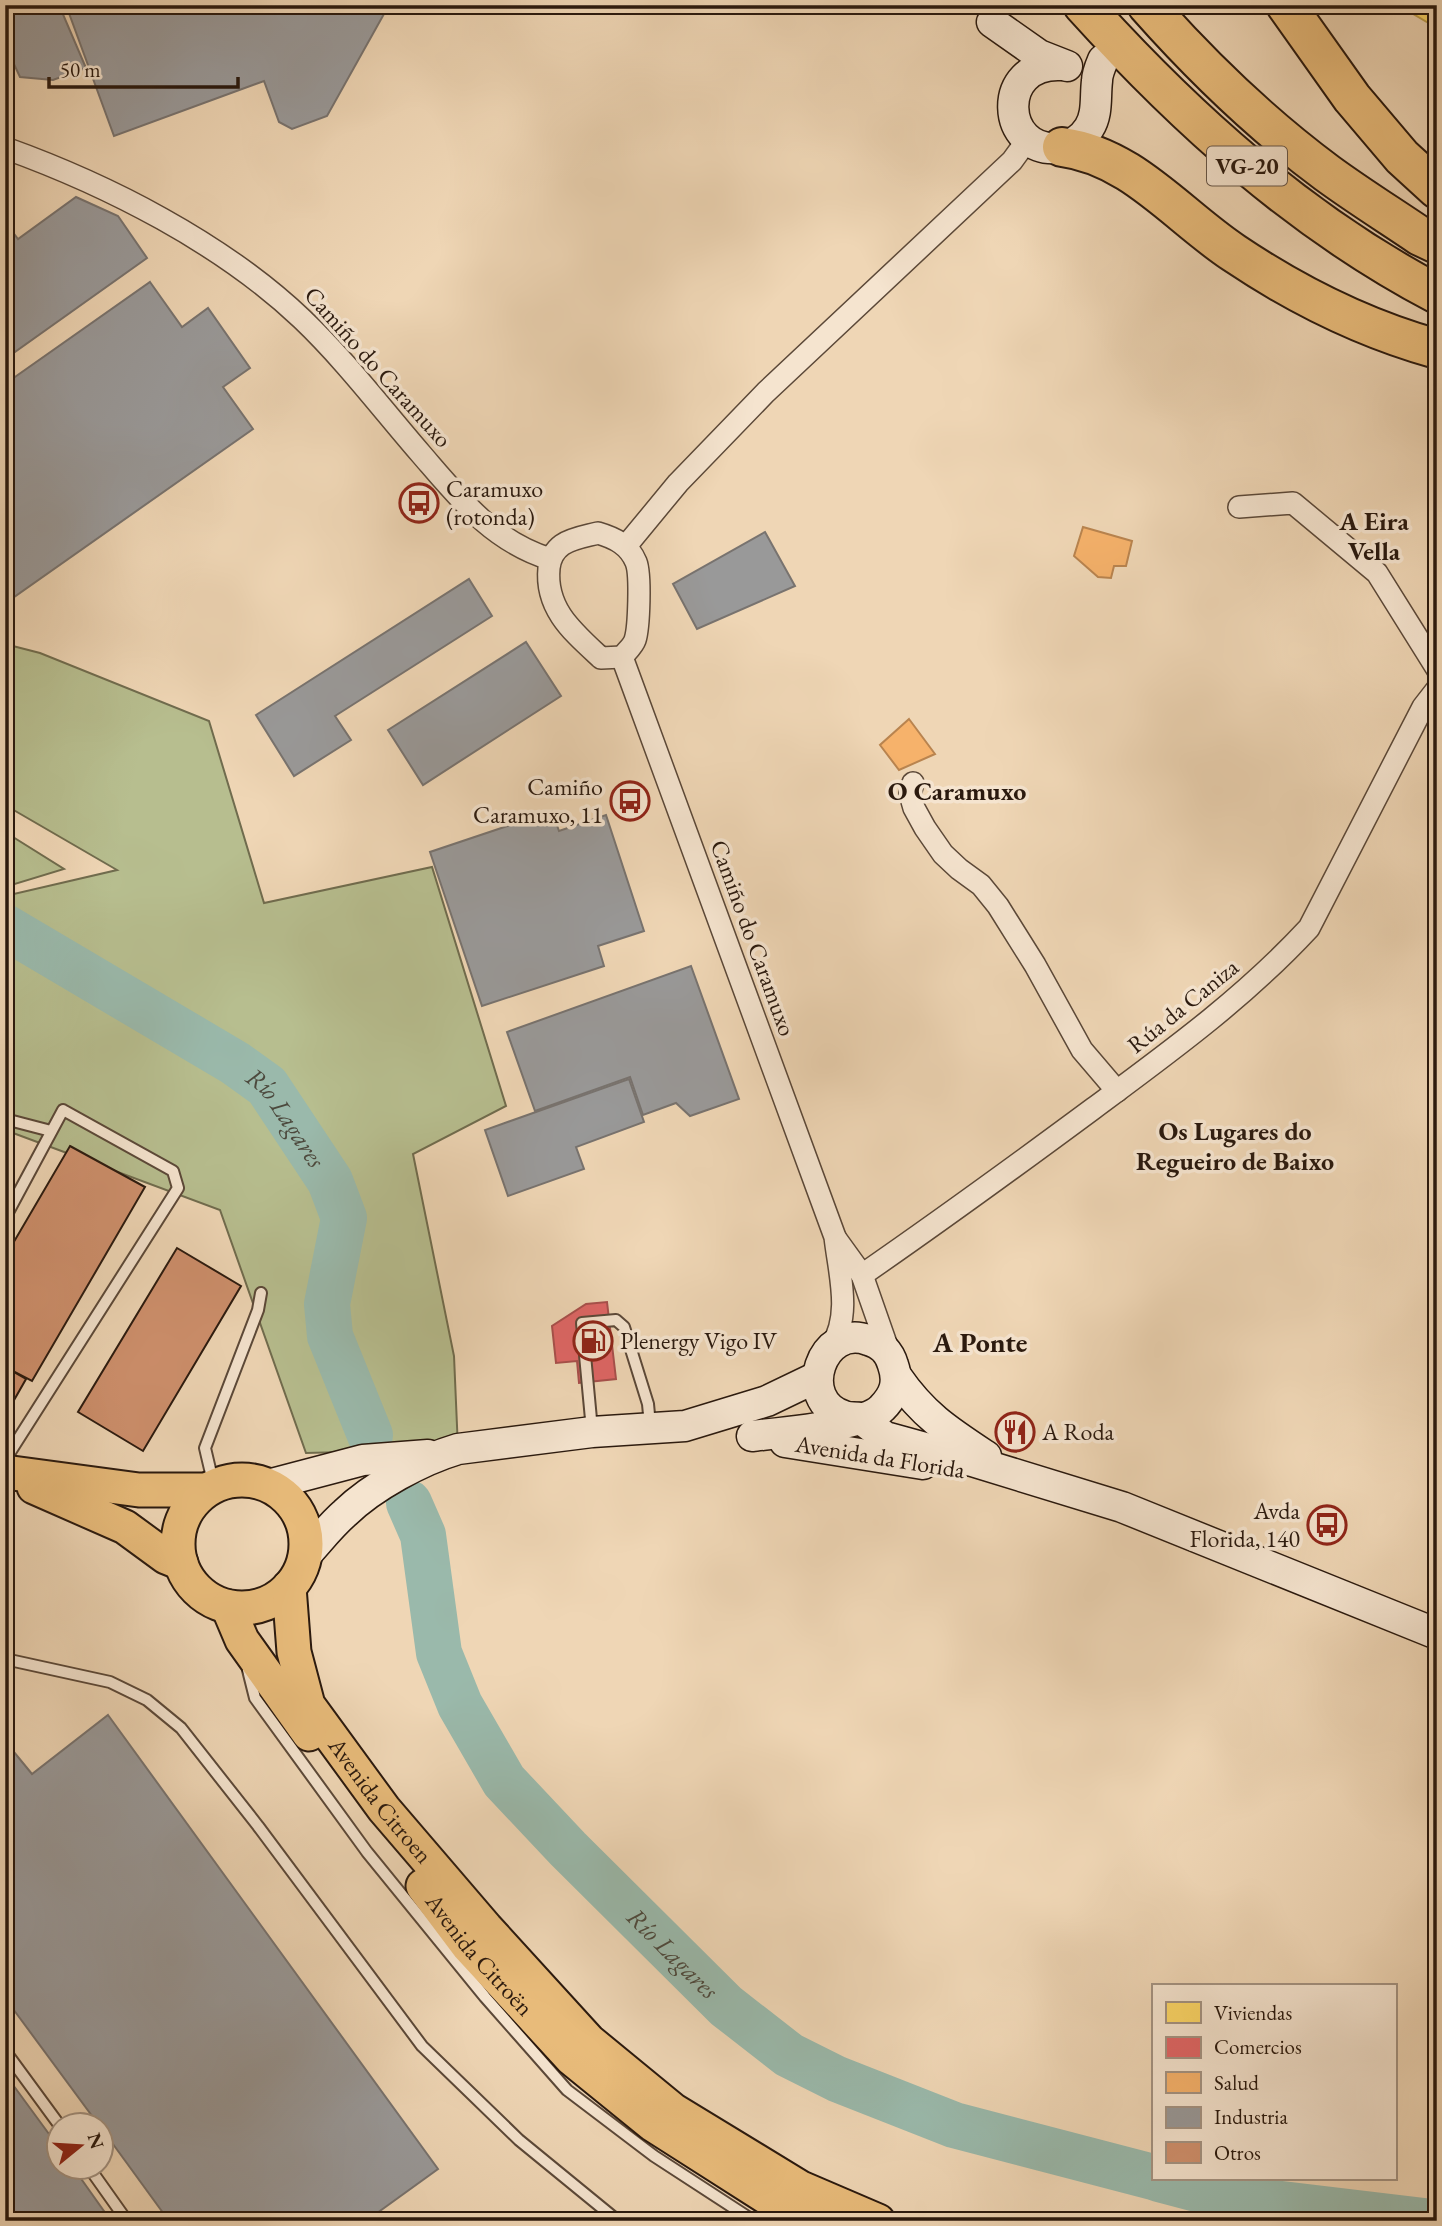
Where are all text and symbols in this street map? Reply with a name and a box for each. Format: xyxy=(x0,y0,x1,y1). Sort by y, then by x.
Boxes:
scale bar xyxy=(49,46,238,90)
text: 50 m xyxy=(60,56,101,83)
road number: VG-20 xyxy=(1207,146,1287,186)
street label: Camiño do Caramuxo xyxy=(298,280,459,454)
place label: Caramuxo (rotonda) xyxy=(446,473,543,532)
bus stop icon: Caramuxo (rotonda) xyxy=(398,482,440,524)
district label: A Eira Vella xyxy=(1338,504,1409,568)
place label: Camiño Caramuxo, 11 xyxy=(473,771,603,830)
district label: O Caramuxo xyxy=(888,774,1026,808)
bus stop icon: Camiño Caramuxo, 11 xyxy=(609,780,651,822)
street label: Camiño do Caramuxo xyxy=(704,836,803,1040)
street label: Rúa da Caniza xyxy=(1121,951,1245,1060)
water label: Río Lagares xyxy=(239,1059,334,1175)
district label: Os Lugares do Regueiro de Baixo xyxy=(1136,1114,1334,1178)
fuel station icon: Plenergy Vigo IV xyxy=(572,1320,614,1362)
district label: A Ponte xyxy=(932,1324,1027,1360)
place label: Plenergy Vigo IV xyxy=(620,1325,778,1356)
restaurant icon: A Roda xyxy=(994,1411,1036,1453)
place label: A Roda xyxy=(1041,1416,1115,1447)
street label: Avenida da Florida xyxy=(792,1428,968,1485)
place label: Avda Florida, 140 xyxy=(1190,1495,1300,1554)
bus stop icon: Avda Florida, 140 xyxy=(1306,1504,1348,1546)
street label: Avenida Citroen xyxy=(321,1730,440,1870)
street label: Avenida Citroën xyxy=(418,1886,541,2023)
water label: Río Lagares xyxy=(619,1900,727,2007)
legend xyxy=(1152,1984,1396,2180)
text: Viviendas xyxy=(1214,1999,1292,2026)
text: Comercios xyxy=(1214,2033,1302,2060)
text: Salud xyxy=(1214,2069,1259,2096)
text: Industria xyxy=(1214,2103,1288,2130)
north arrow xyxy=(46,2110,116,2180)
text: N xyxy=(81,2130,110,2153)
text: Otros xyxy=(1214,2139,1261,2166)

